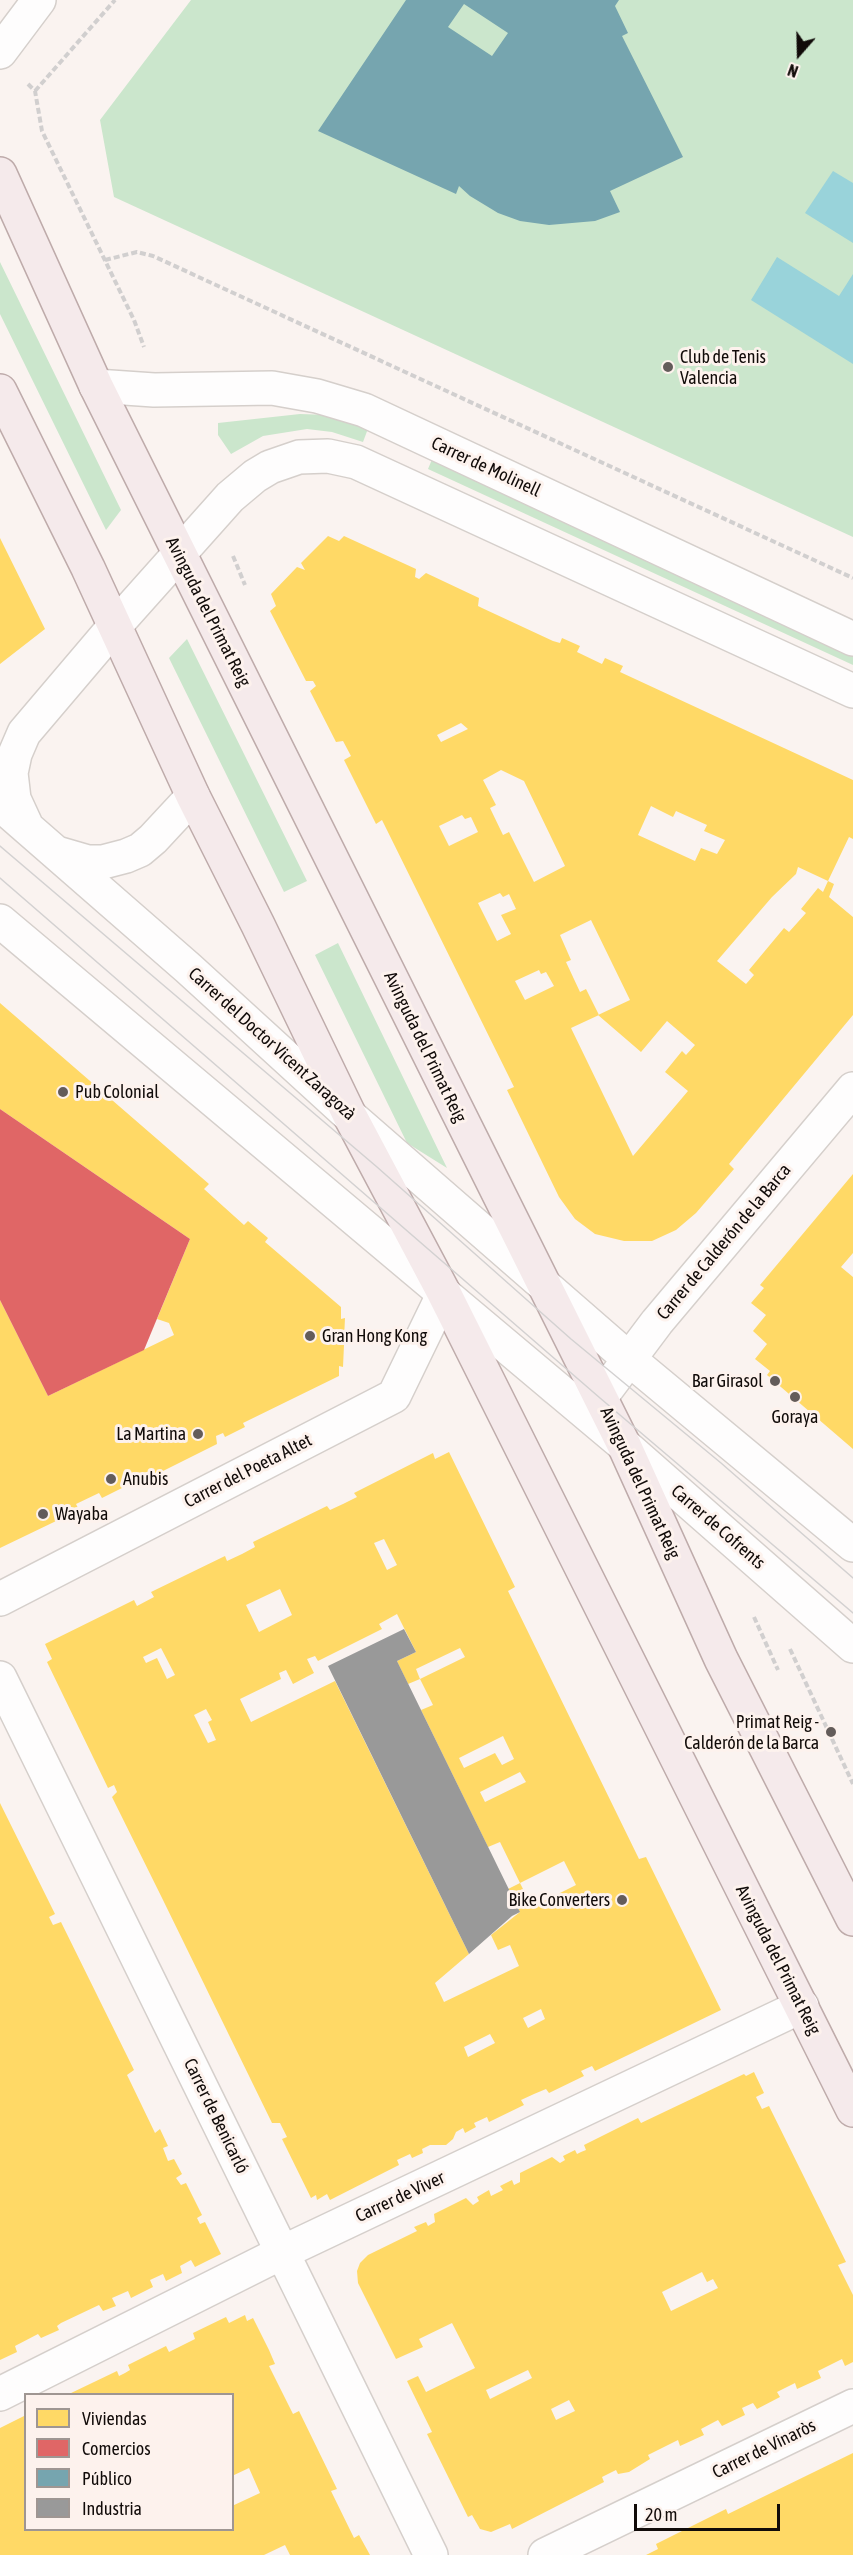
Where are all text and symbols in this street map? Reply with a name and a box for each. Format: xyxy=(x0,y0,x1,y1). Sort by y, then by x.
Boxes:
north arrow xyxy=(769,24,829,84)
text: N xyxy=(785,61,800,81)
place label: Club de Tenis Valencia xyxy=(680,346,766,388)
marker: Club de Tenis Valencia xyxy=(661,360,675,374)
street label: Carrer de Molinell xyxy=(428,432,544,502)
street label: Avinguda del Primat Reig xyxy=(161,534,255,690)
street label: Carrer del Doctor Vicent Zaragozà xyxy=(184,963,360,1125)
street label: Avinguda del Primat Reig xyxy=(379,968,471,1126)
place label: Pub Colonial xyxy=(75,1081,159,1103)
marker: Pub Colonial xyxy=(56,1085,70,1099)
street label: Carrer de Calderón de la Barca xyxy=(652,1160,796,1324)
place label: Gran Hong Kong xyxy=(322,1325,427,1347)
marker: Gran Hong Kong xyxy=(303,1329,317,1343)
place label: Bar Girasol xyxy=(692,1370,763,1392)
marker: Bar Girasol xyxy=(768,1374,782,1388)
marker: Goraya xyxy=(788,1390,802,1404)
street label: Avinguda del Primat Reig xyxy=(595,1404,685,1562)
place label: Goraya xyxy=(772,1406,818,1428)
place label: La Martina xyxy=(116,1423,186,1445)
marker: La Martina xyxy=(191,1427,205,1441)
street label: Carrer del Poeta Altet xyxy=(181,1430,315,1512)
place label: Anubis xyxy=(123,1468,168,1490)
marker: Anubis xyxy=(104,1472,118,1486)
street label: Carrer de Cofrents xyxy=(667,1480,769,1574)
place label: Wayaba xyxy=(55,1503,108,1525)
marker: Wayaba xyxy=(36,1507,50,1521)
place label: Primat Reig - Calderón de la Barca xyxy=(684,1711,819,1754)
marker: Primat Reig - Calderón de la Barca xyxy=(824,1725,838,1739)
street label: Avinguda del Primat Reig xyxy=(731,1882,825,2038)
place label: Bike Converters xyxy=(508,1889,610,1911)
marker: Bike Converters xyxy=(615,1893,629,1907)
street label: Carrer de Benicarló xyxy=(179,2055,253,2177)
street label: Carrer de Viver xyxy=(352,2167,448,2227)
legend xyxy=(24,2393,234,2531)
text: Viviendas xyxy=(82,2408,147,2429)
street label: Carrer de Vinaròs xyxy=(709,2415,819,2483)
text: Comercios xyxy=(82,2438,151,2459)
text: Público xyxy=(82,2468,132,2489)
scale bar xyxy=(637,2492,782,2530)
text: Industria xyxy=(82,2498,142,2519)
text: 20 m xyxy=(645,2504,677,2525)

